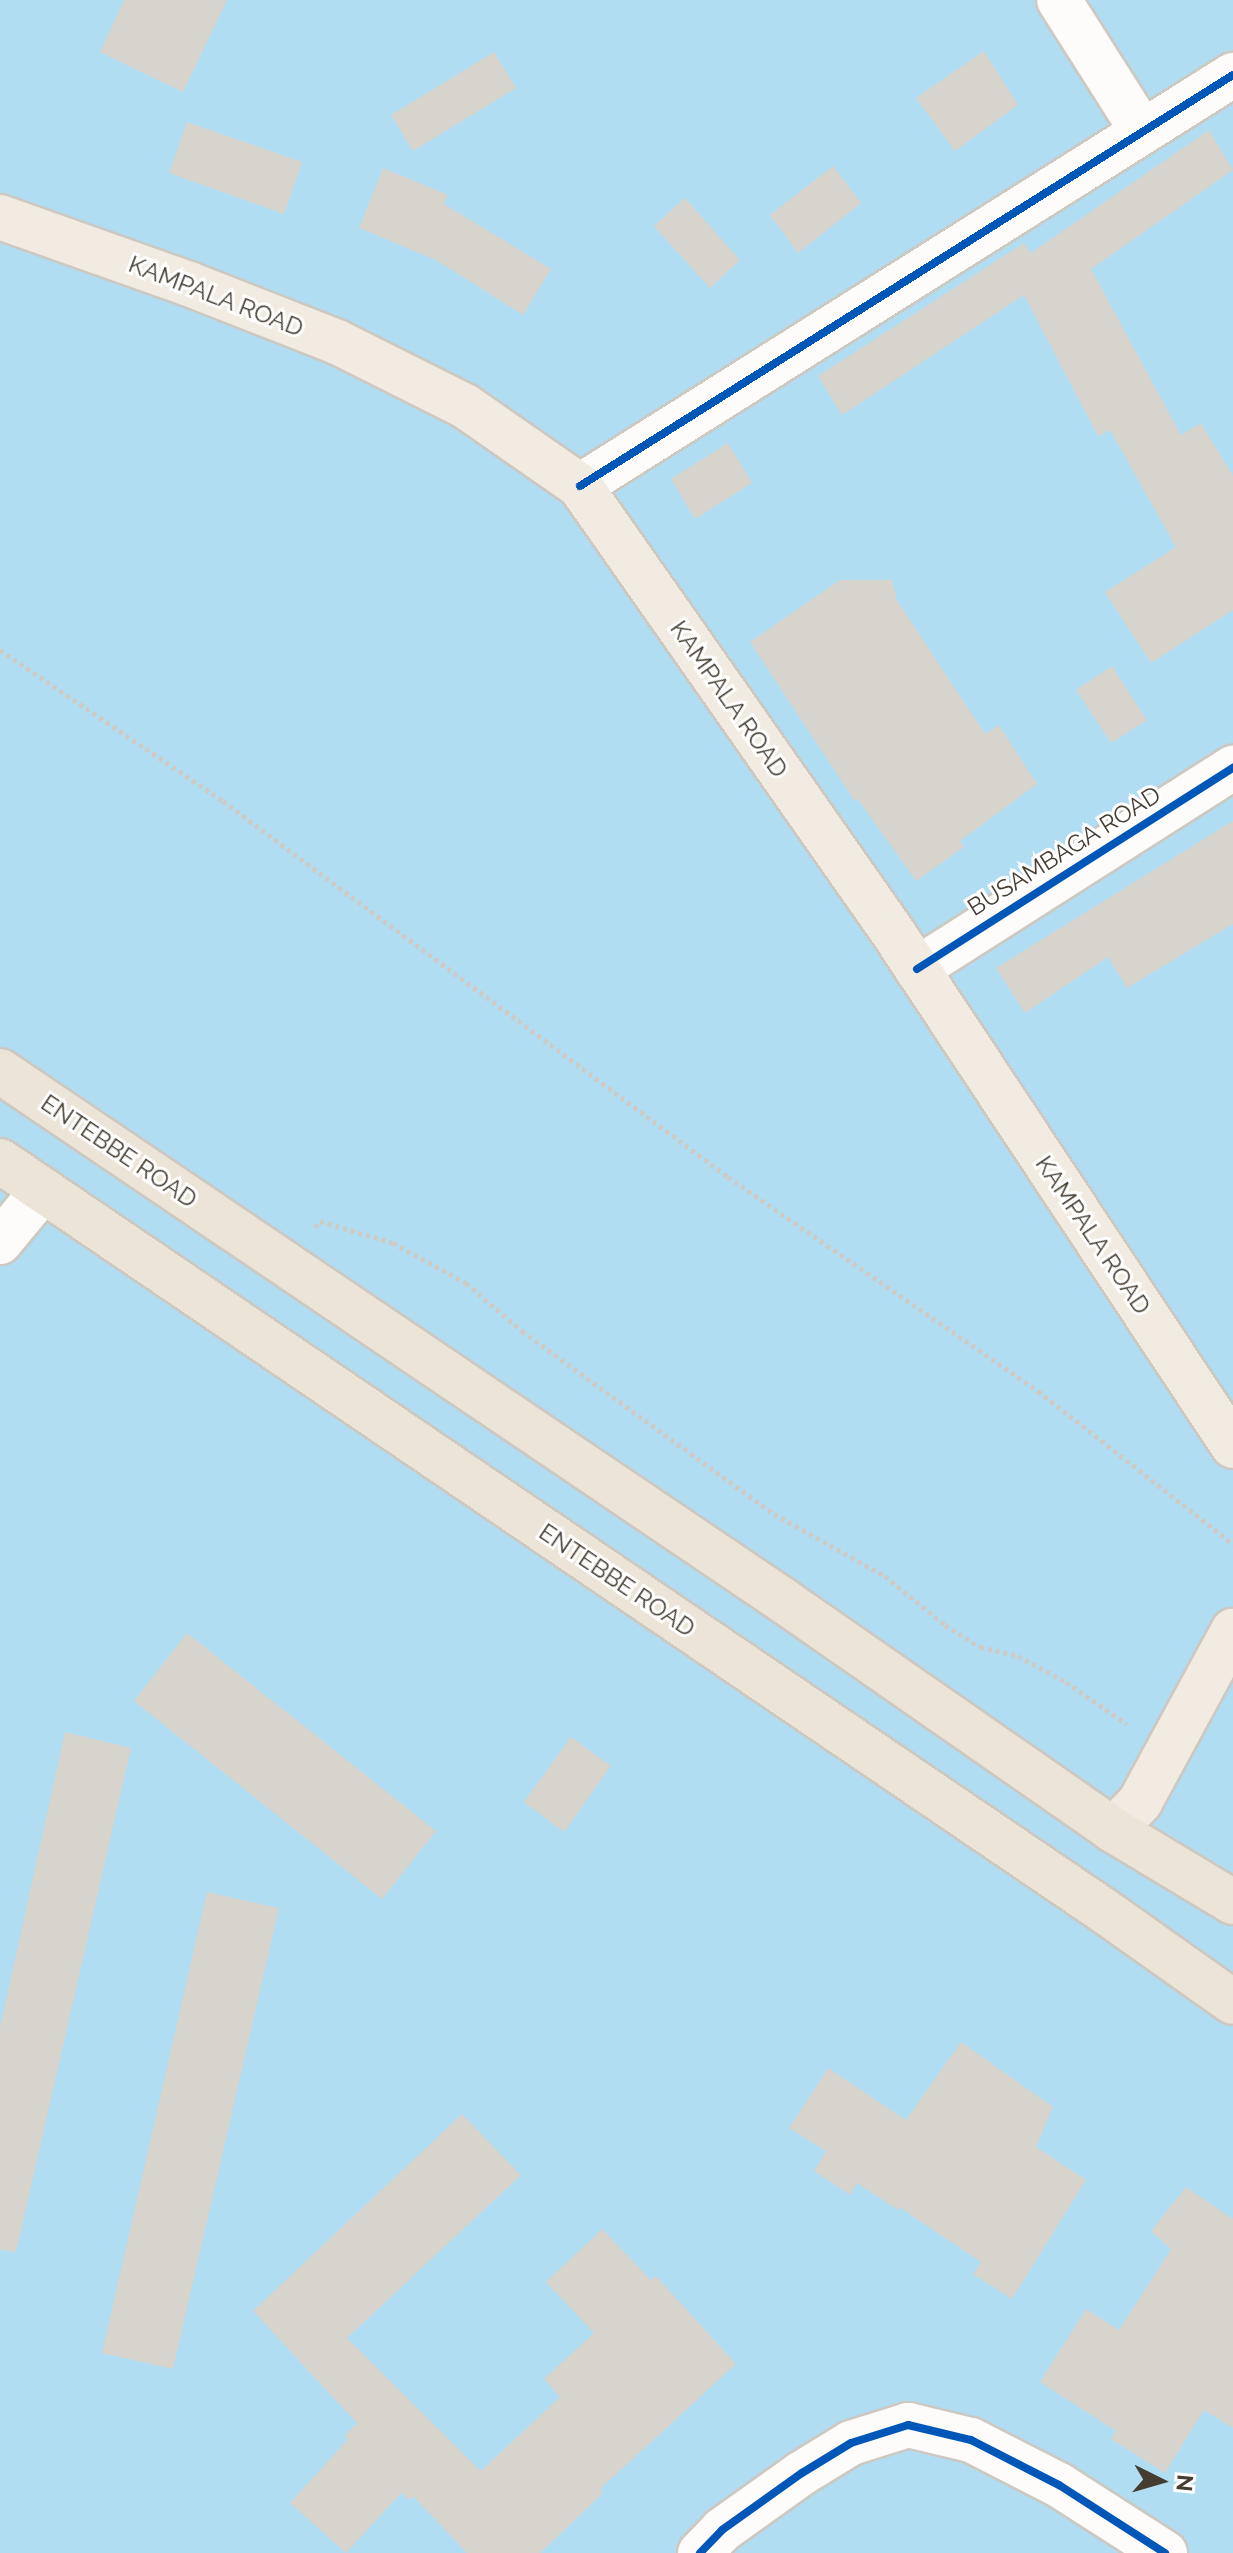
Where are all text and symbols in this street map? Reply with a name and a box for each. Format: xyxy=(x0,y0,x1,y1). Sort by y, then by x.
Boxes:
street label: KAMPALA ROAD xyxy=(124,249,308,343)
street label: KAMPALA ROAD xyxy=(664,615,794,783)
street label: BUSAMBAGA ROAD xyxy=(962,780,1166,922)
street label: ENTEBBE ROAD xyxy=(36,1088,202,1214)
street label: KAMPALA ROAD xyxy=(1029,1150,1157,1320)
street label: ENTEBBE ROAD xyxy=(534,1517,700,1643)
north arrow xyxy=(1121,2441,1201,2521)
text: N xyxy=(1171,2474,1199,2493)

